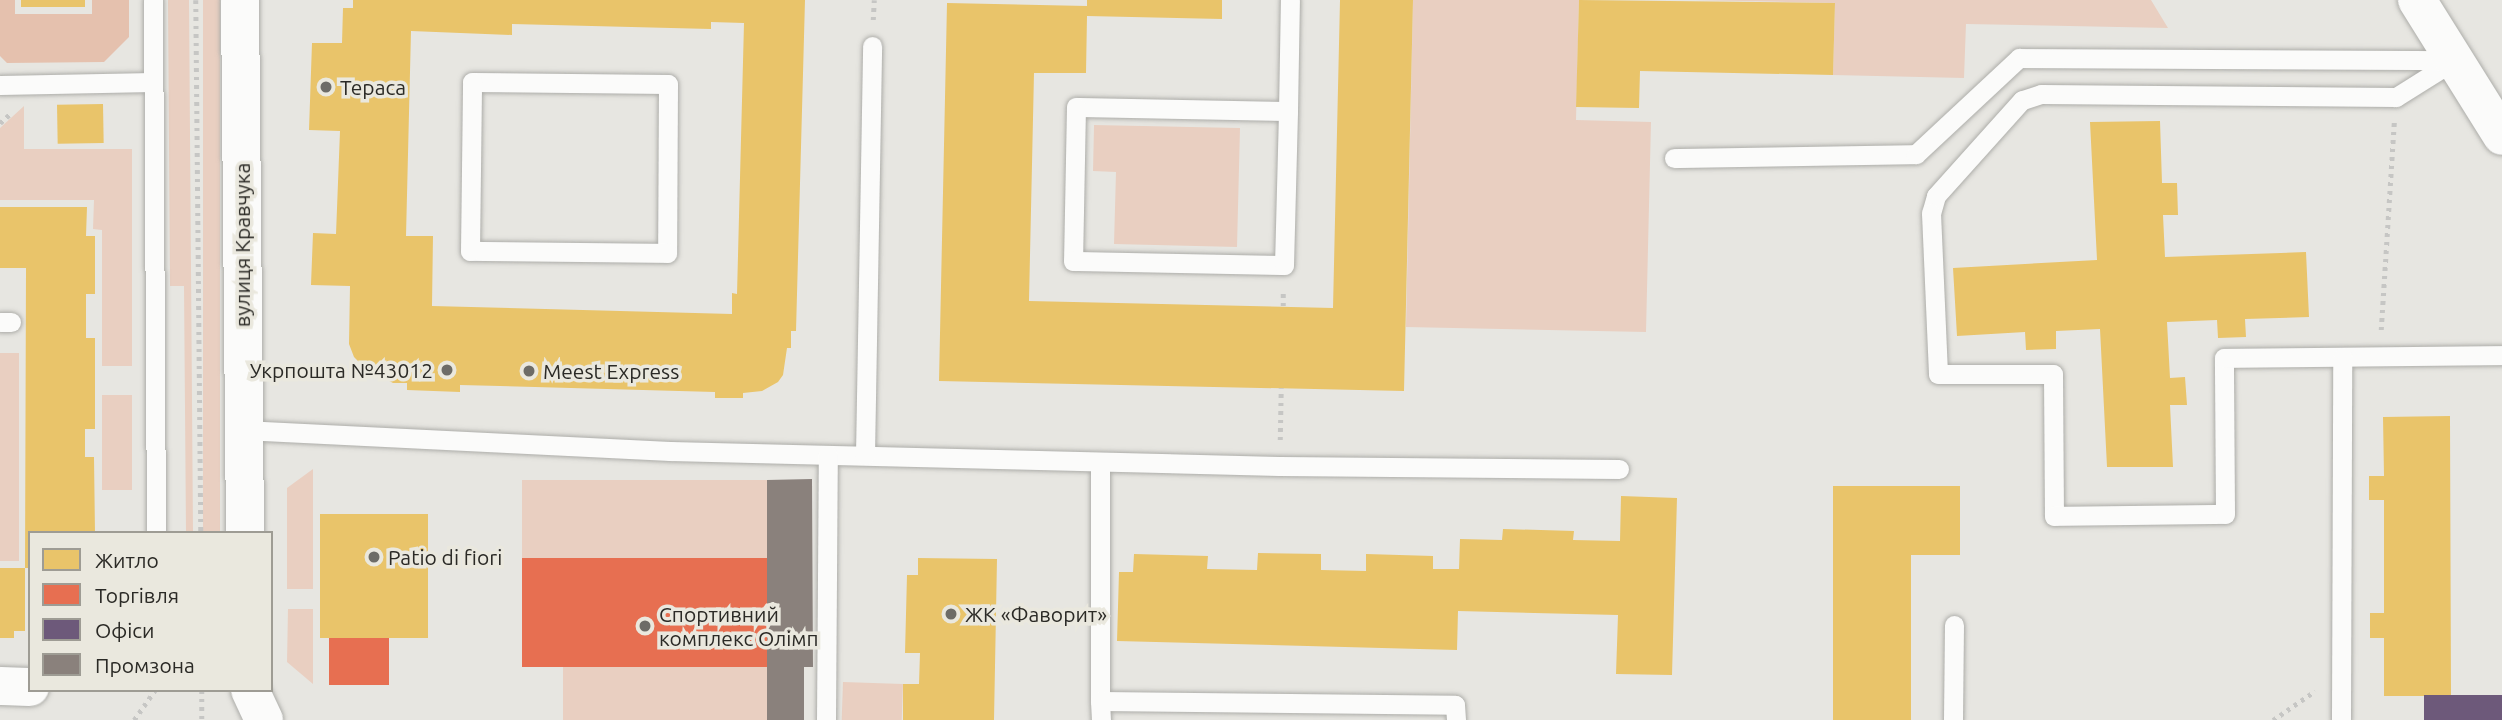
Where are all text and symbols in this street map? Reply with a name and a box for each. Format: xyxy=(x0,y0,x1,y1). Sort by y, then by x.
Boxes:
place label: Тераса xyxy=(340,74,406,100)
marker: Тераса xyxy=(318,79,334,95)
street label: вулиця Кравчука xyxy=(229,163,255,327)
place label: Укрпошта №43012 xyxy=(250,357,433,383)
place label: Meest Express xyxy=(543,358,679,384)
marker: Укрпошта №43012 xyxy=(439,362,455,378)
marker: Meest Express xyxy=(521,363,537,379)
legend xyxy=(28,531,273,692)
place label: Patio di fiori xyxy=(388,544,502,570)
text: Житло xyxy=(95,548,159,572)
marker: Patio di fiori xyxy=(366,549,382,565)
text: Торгівля xyxy=(95,583,179,607)
place label: Спортивний комплекс Олімп xyxy=(659,601,819,651)
place label: ЖК «Фаворит» xyxy=(965,601,1107,627)
marker: ЖК «Фаворит» xyxy=(943,606,959,622)
text: Офіси xyxy=(95,618,155,642)
marker: Спортивний комплекс Олімп xyxy=(637,618,653,634)
text: Промзона xyxy=(95,653,195,677)

